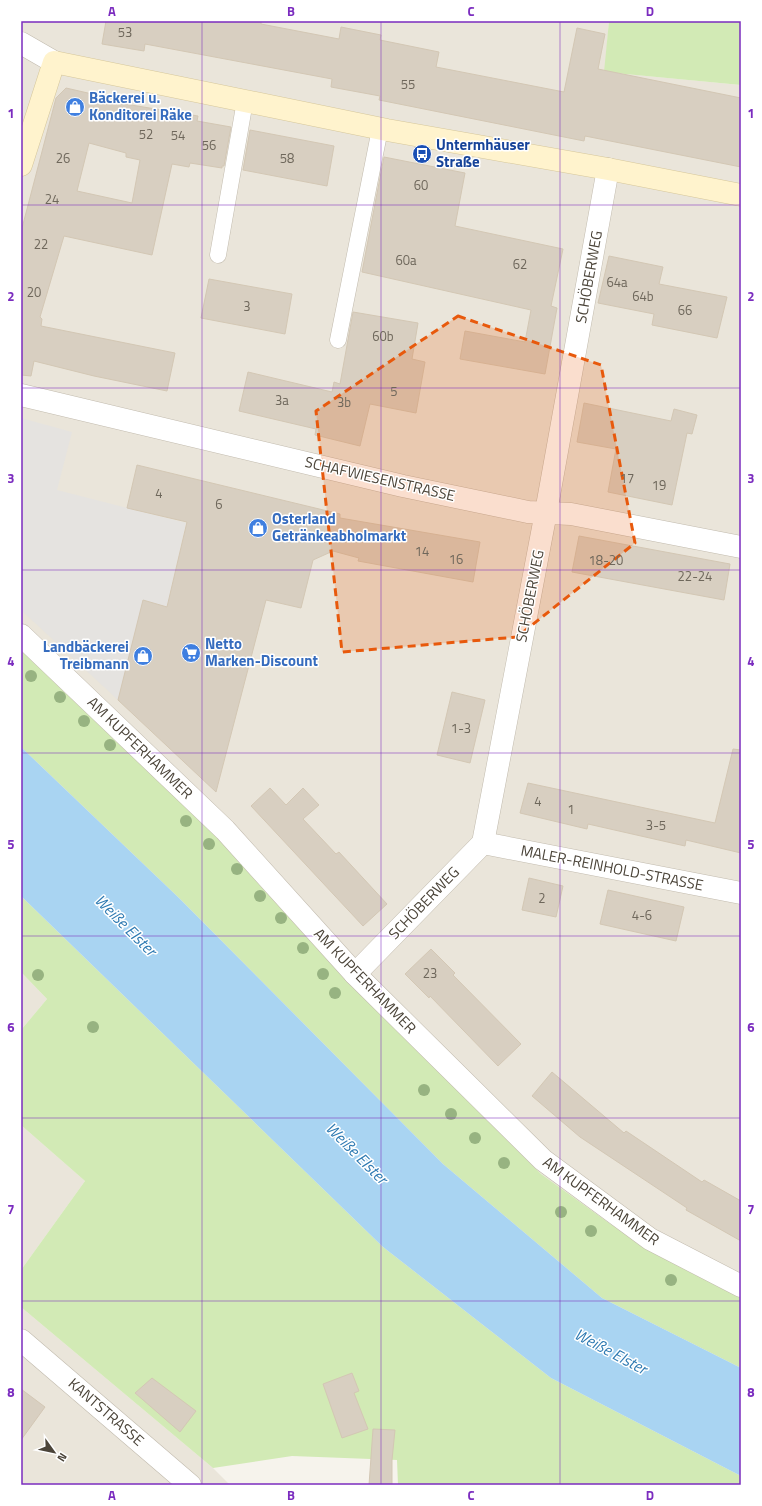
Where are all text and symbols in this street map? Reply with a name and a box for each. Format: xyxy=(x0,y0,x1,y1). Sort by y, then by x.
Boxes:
text: A xyxy=(108,1,116,21)
text: B xyxy=(287,1,295,21)
text: C xyxy=(467,1,475,21)
text: D xyxy=(646,1,654,21)
house number: 53 xyxy=(118,22,132,42)
house number: 55 xyxy=(401,74,415,94)
place label: Bäckerei u. Konditorei Räke xyxy=(89,86,192,126)
shop icon: Bäckerei u. Konditorei Räke xyxy=(64,96,86,118)
text: 1 xyxy=(7,103,15,123)
text: 1 xyxy=(747,103,755,123)
house number: 52 xyxy=(139,124,153,144)
house number: 54 xyxy=(171,125,185,145)
place label: Untermhäuser Straße xyxy=(436,133,530,173)
house number: 56 xyxy=(202,135,216,155)
bus stop icon: Untermhäuser Straße xyxy=(411,143,433,165)
house number: 26 xyxy=(56,148,70,168)
house number: 58 xyxy=(280,148,294,168)
house number: 60 xyxy=(414,175,428,195)
house number: 24 xyxy=(45,189,59,209)
street label: SCHÖBERWEG xyxy=(569,229,608,325)
house number: 22 xyxy=(34,234,48,254)
house number: 60a xyxy=(395,250,417,270)
house number: 62 xyxy=(513,254,527,274)
house number: 64a xyxy=(606,272,628,292)
house number: 20 xyxy=(27,282,41,302)
text: 2 xyxy=(7,286,15,306)
house number: 64b xyxy=(632,286,654,306)
text: 2 xyxy=(747,286,755,306)
house number: 3 xyxy=(243,296,251,316)
house number: 66 xyxy=(678,300,692,320)
house number: 60b xyxy=(372,326,394,346)
house number: 5 xyxy=(390,381,398,401)
house number: 3a xyxy=(275,390,289,410)
house number: 3b xyxy=(337,392,351,412)
street label: SCHAFWIESENSTRASSE xyxy=(303,450,458,507)
text: 3 xyxy=(7,468,15,488)
house number: 17 xyxy=(620,468,634,488)
text: 3 xyxy=(747,468,755,488)
house number: 19 xyxy=(652,475,666,495)
house number: 4 xyxy=(155,483,163,503)
house number: 6 xyxy=(215,494,223,514)
place label: Osterland Getränkeabholmarkt xyxy=(272,507,407,547)
shop icon: Osterland Getränkeabholmarkt xyxy=(247,517,269,539)
house number: 14 xyxy=(415,541,429,561)
street label: SCHÖBERWEG xyxy=(509,548,550,644)
house number: 16 xyxy=(449,549,463,569)
house number: 18-20 xyxy=(589,550,623,570)
house number: 22-24 xyxy=(678,566,712,586)
place label: Netto Marken-Discount xyxy=(205,632,318,672)
place label: Landbäckerei Treibmann xyxy=(43,635,129,675)
supermarket icon: Netto Marken-Discount xyxy=(180,642,202,664)
shop icon: Landbäckerei Treibmann xyxy=(132,645,154,667)
text: 4 xyxy=(7,651,15,671)
text: 4 xyxy=(747,651,755,671)
street label: AM KUPFERHAMMER xyxy=(82,691,198,804)
house number: 1-3 xyxy=(451,718,471,738)
house number: 4 xyxy=(534,791,542,811)
house number: 1 xyxy=(567,799,575,819)
house number: 3-5 xyxy=(646,815,666,835)
text: 5 xyxy=(7,834,15,854)
text: 5 xyxy=(747,834,755,854)
street label: MALER-REINHOLD-STRASSE xyxy=(519,839,705,897)
street label: SCHÖBERWEG xyxy=(383,861,464,944)
house number: 2 xyxy=(538,888,546,908)
water label: Weiße Elster xyxy=(90,889,164,963)
house number: 4-6 xyxy=(632,905,652,925)
street label: AM KUPFERHAMMER xyxy=(309,923,422,1039)
house number: 23 xyxy=(423,963,437,983)
text: 6 xyxy=(7,1017,15,1037)
text: 6 xyxy=(747,1017,755,1037)
water label: Weiße Elster xyxy=(321,1117,395,1191)
street label: AM KUPFERHAMMER xyxy=(538,1150,664,1251)
text: 7 xyxy=(7,1199,15,1219)
text: 7 xyxy=(747,1199,755,1219)
water label: Weiße Elster xyxy=(570,1322,653,1381)
street label: KANTSTRASSE xyxy=(63,1372,149,1451)
text: 8 xyxy=(7,1382,15,1402)
text: 8 xyxy=(747,1382,755,1402)
north arrow xyxy=(34,1432,74,1472)
text: N xyxy=(54,1450,71,1465)
text: A xyxy=(108,1485,116,1505)
text: B xyxy=(287,1485,295,1505)
text: C xyxy=(467,1485,475,1505)
text: D xyxy=(646,1485,654,1505)

